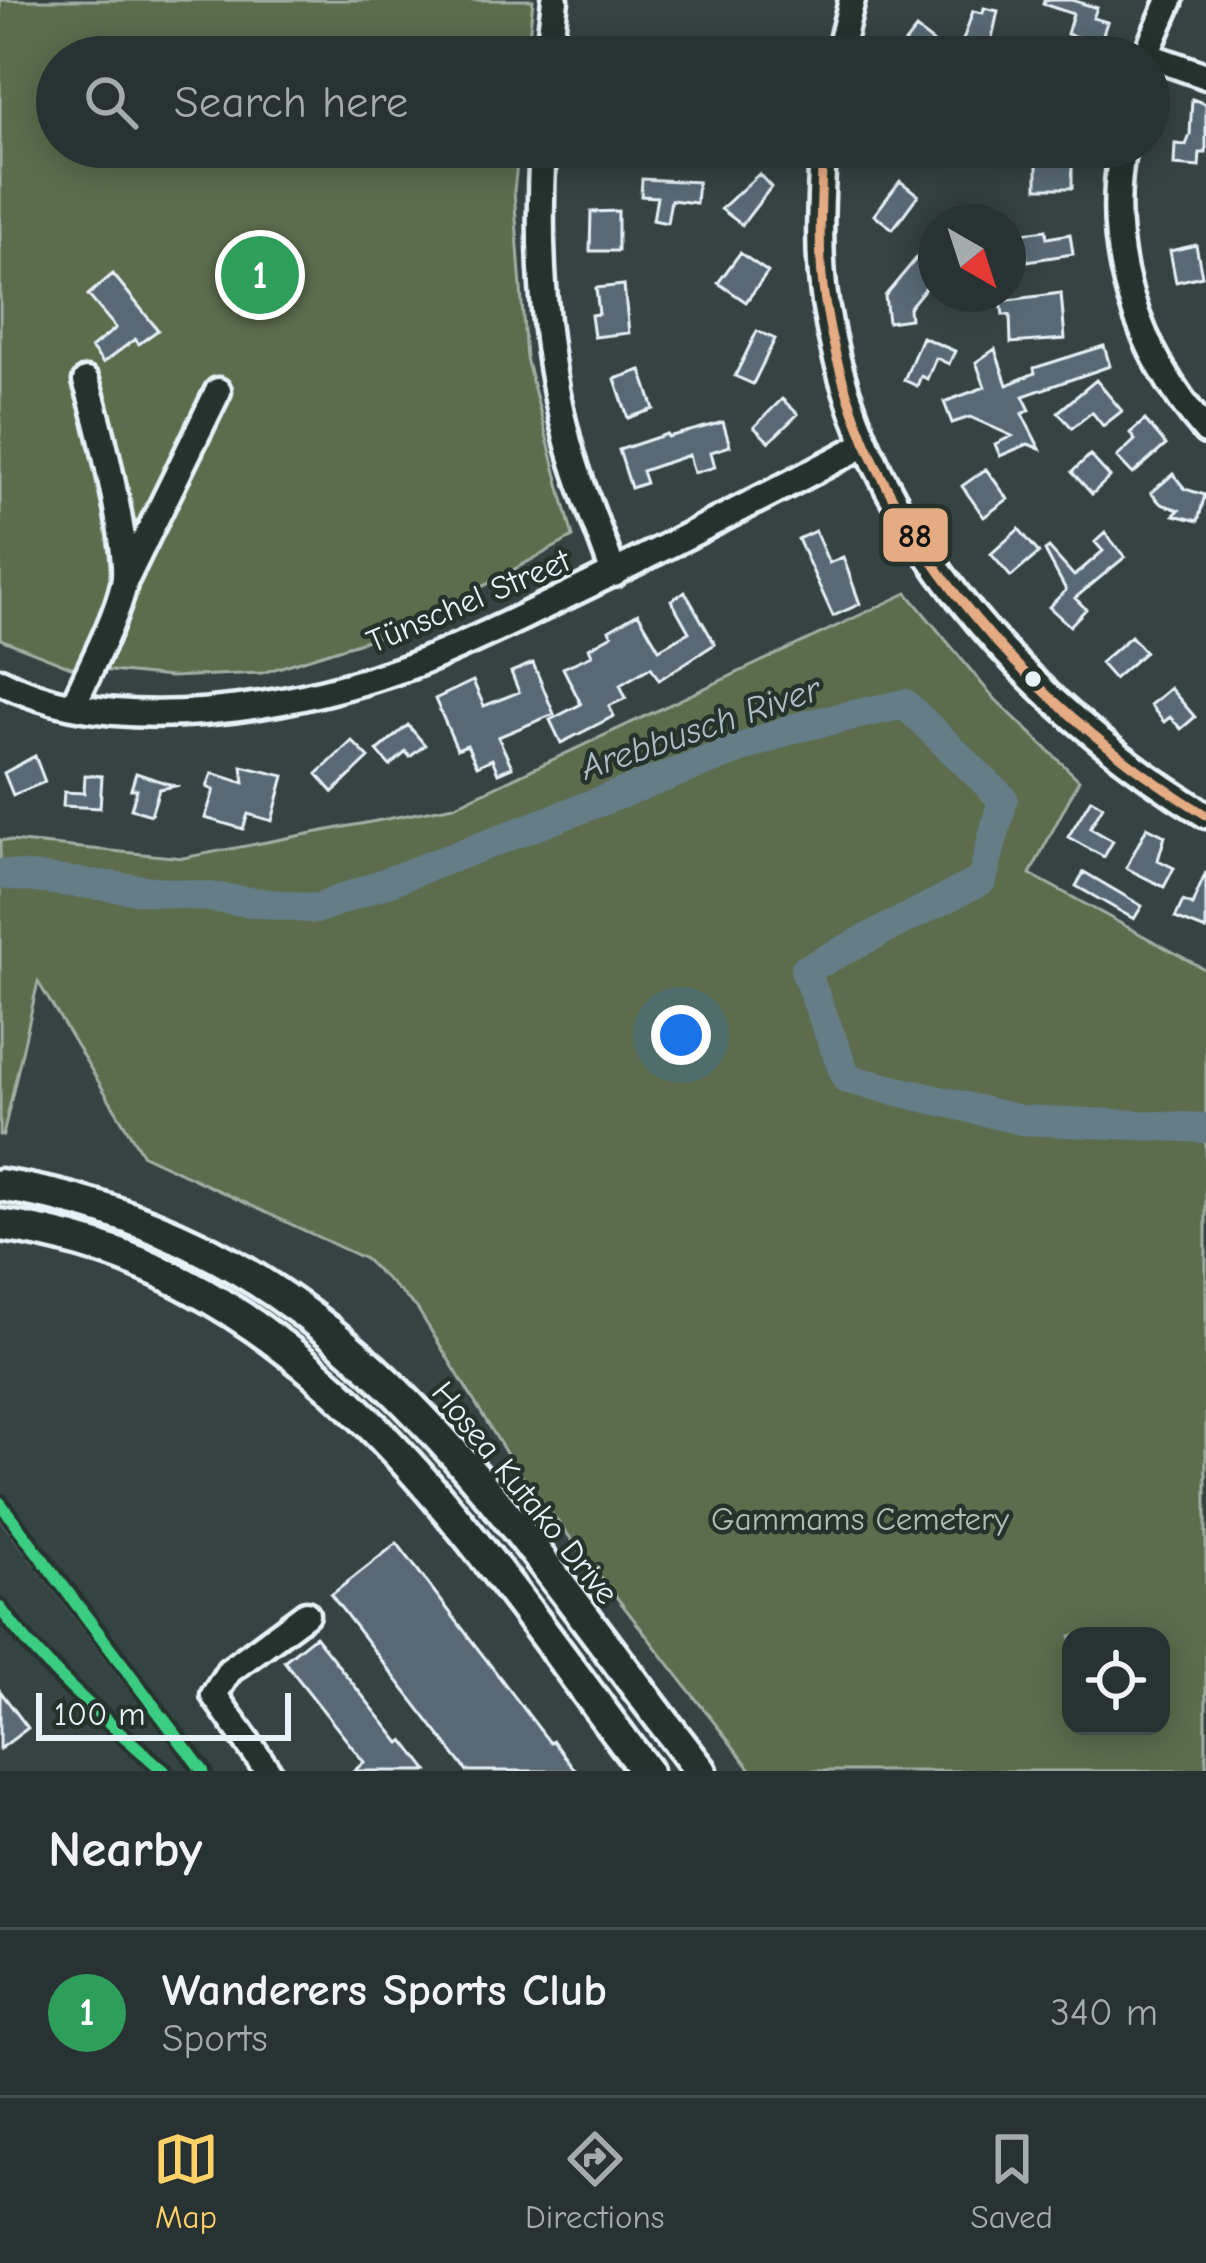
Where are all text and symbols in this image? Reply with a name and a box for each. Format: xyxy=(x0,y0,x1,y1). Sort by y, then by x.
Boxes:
search box xyxy=(36,36,1170,168)
icon: search xyxy=(78,69,144,135)
text: Search here xyxy=(174,76,408,128)
north arrow xyxy=(918,204,1026,312)
pin: 1 xyxy=(221,230,299,320)
line badge: 88 xyxy=(881,506,950,564)
text: 88 xyxy=(898,517,932,555)
street label: Tünschel Street xyxy=(361,540,577,661)
water label: Arebbusch River xyxy=(574,668,827,789)
unlabelled marker xyxy=(1022,668,1044,690)
your location xyxy=(651,1005,711,1065)
street label: Hosea Kutako Drive xyxy=(424,1374,627,1611)
park label: Gammams Cemetery xyxy=(711,1500,1009,1538)
map controls xyxy=(1062,1627,1170,1735)
button: locate xyxy=(1062,1627,1170,1735)
scale bar xyxy=(36,1687,291,1740)
text: 100 m xyxy=(54,1695,146,1733)
text: Nearby xyxy=(48,1820,202,1879)
text: Wanderers Sports Club xyxy=(162,1964,607,2016)
text: 1 xyxy=(79,1990,95,2035)
text: 340 m xyxy=(1050,1990,1158,2035)
text: Sports xyxy=(162,2016,268,2061)
tab: Map xyxy=(153,2126,219,2236)
tab: Directions xyxy=(525,2126,665,2236)
tab: Saved xyxy=(971,2126,1053,2236)

